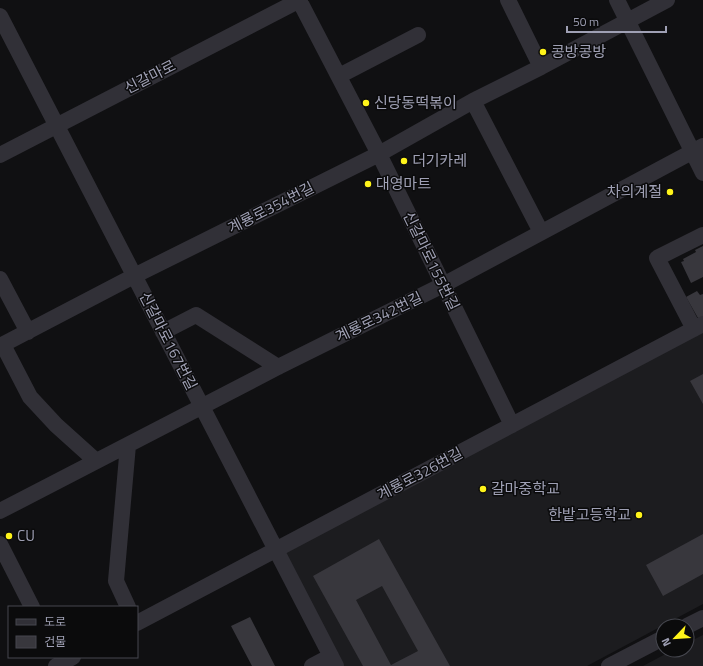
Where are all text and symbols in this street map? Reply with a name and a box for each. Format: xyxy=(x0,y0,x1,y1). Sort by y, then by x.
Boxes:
scale bar xyxy=(567,8,666,34)
text: 50 m xyxy=(573,12,599,31)
place label: 콩방콩방 xyxy=(551,40,606,63)
marker: 콩방콩방 xyxy=(538,47,548,57)
street label: 신갈마로 xyxy=(120,54,180,99)
place label: 신당동떡볶이 xyxy=(374,91,457,114)
marker: 신당동떡볶이 xyxy=(361,98,371,108)
place label: 더기카레 xyxy=(412,149,467,172)
marker: 더기카레 xyxy=(399,156,409,166)
place label: 대영마트 xyxy=(376,172,431,195)
street label: 계룡로354번길 xyxy=(224,176,318,239)
marker: 대영마트 xyxy=(363,179,373,189)
place label: 차의계절 xyxy=(607,180,662,203)
marker: 차의계절 xyxy=(665,187,675,197)
street label: 신갈마로155번길 xyxy=(397,207,465,314)
street label: 계룡로342번길 xyxy=(331,286,426,348)
street label: 신갈마로167번길 xyxy=(134,287,203,394)
street label: 계룡로326번길 xyxy=(373,441,467,506)
place label: 갈마중학교 xyxy=(491,477,560,500)
marker: 갈마중학교 xyxy=(478,484,488,494)
place label: 한밭고등학교 xyxy=(548,503,631,526)
marker: 한밭고등학교 xyxy=(634,510,644,520)
place label: CU xyxy=(17,524,35,547)
marker: CU xyxy=(4,531,14,541)
legend xyxy=(8,606,138,658)
text: 도로 xyxy=(44,612,66,631)
north arrow xyxy=(655,618,695,658)
text: 건물 xyxy=(44,632,66,651)
text: N xyxy=(657,635,675,649)

